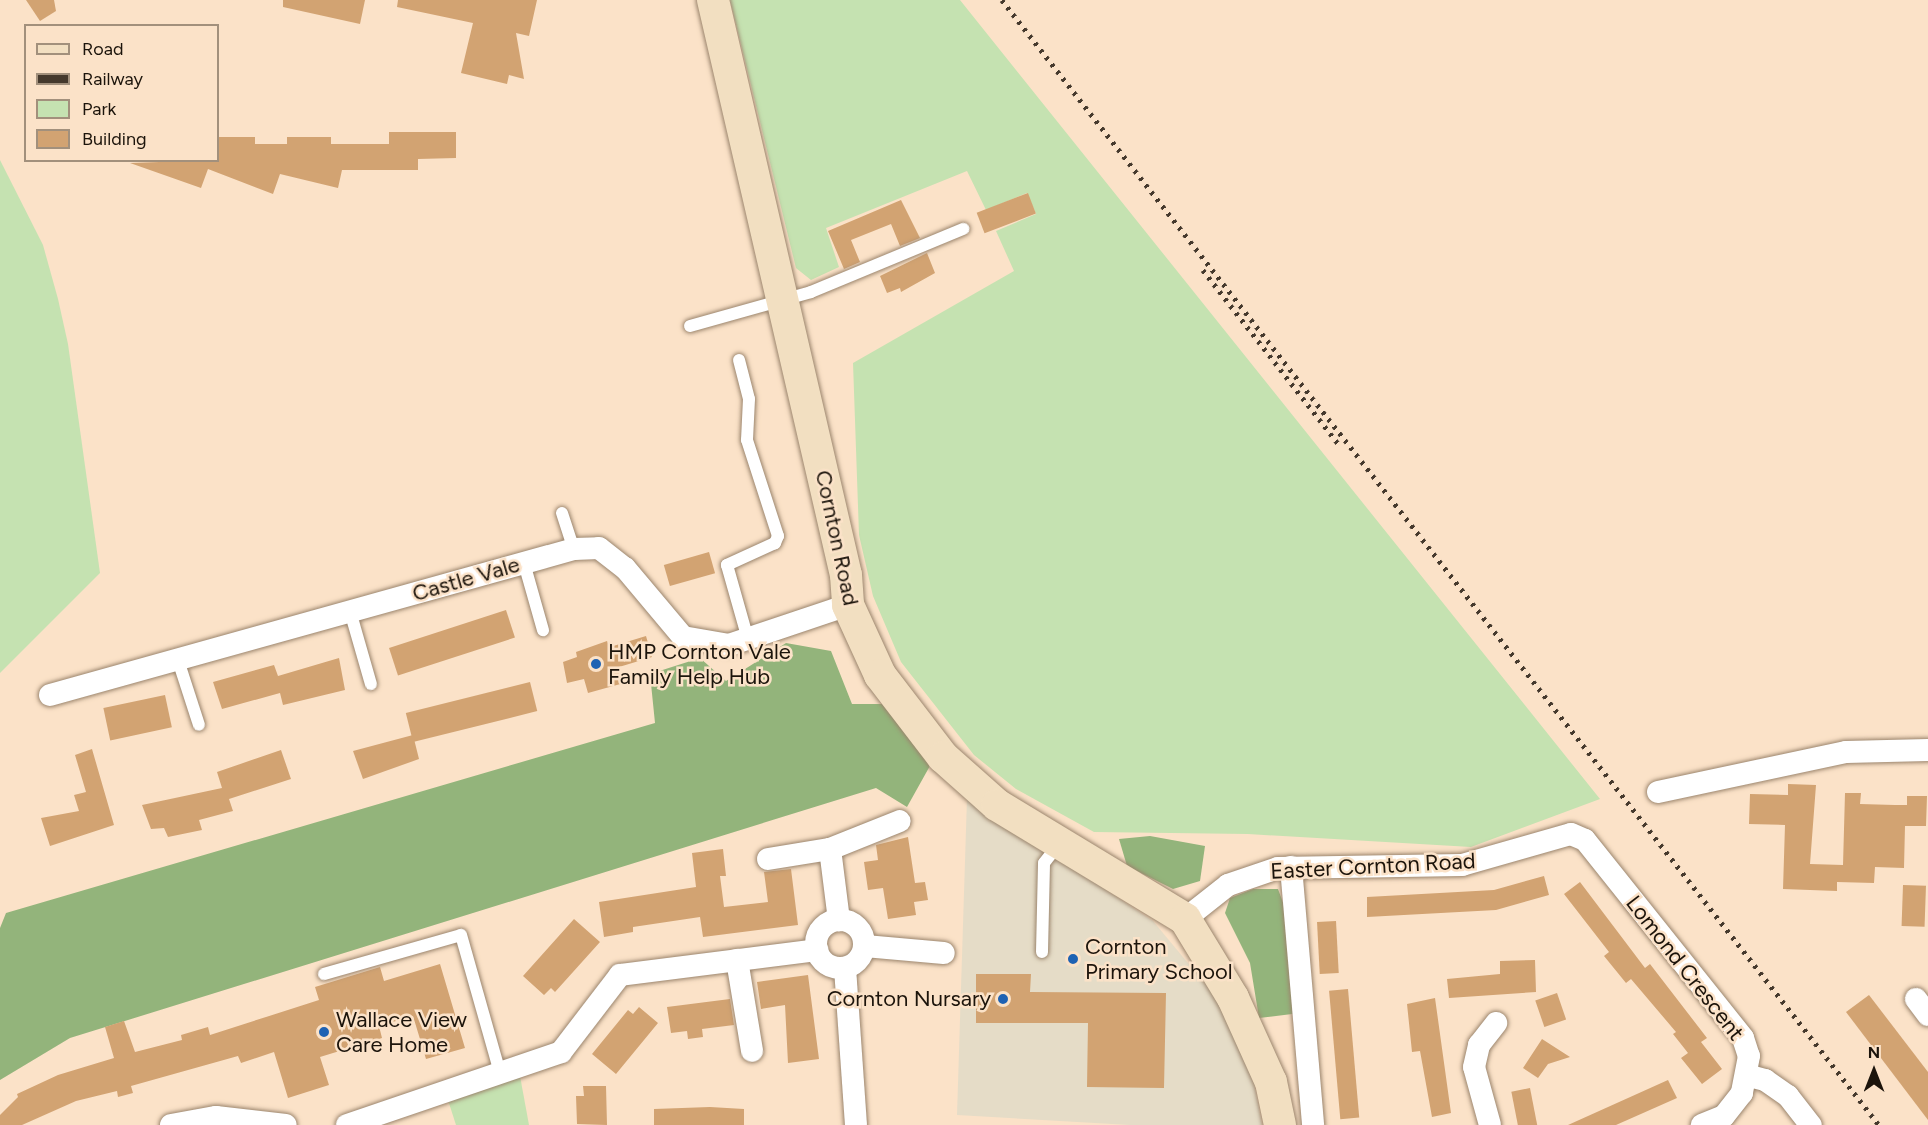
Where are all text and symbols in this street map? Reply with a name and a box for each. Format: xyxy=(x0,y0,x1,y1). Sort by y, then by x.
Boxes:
legend xyxy=(24,24,219,162)
text: Road xyxy=(82,38,123,60)
text: Railway xyxy=(82,68,143,90)
text: Park xyxy=(82,98,116,120)
text: Building xyxy=(82,128,147,150)
street label: Cornton Road xyxy=(810,468,864,608)
street label: Castle Vale xyxy=(409,551,523,607)
place label: HMP Cornton Vale Family Help Hub xyxy=(608,638,791,690)
marker: HMP Cornton Vale Family Help Hub xyxy=(589,657,603,671)
street label: Easter Cornton Road xyxy=(1270,847,1476,885)
street label: Lomond Crescent xyxy=(1620,890,1750,1046)
place label: Cornton Primary School xyxy=(1085,933,1233,984)
marker: Cornton Primary School xyxy=(1066,952,1080,966)
place label: Cornton Nursary xyxy=(827,986,991,1012)
marker: Cornton Nursary xyxy=(996,992,1010,1006)
place label: Wallace View Care Home xyxy=(336,1006,467,1058)
marker: Wallace View Care Home xyxy=(317,1025,331,1039)
north arrow xyxy=(1844,1041,1904,1101)
text: N xyxy=(1868,1043,1880,1062)

